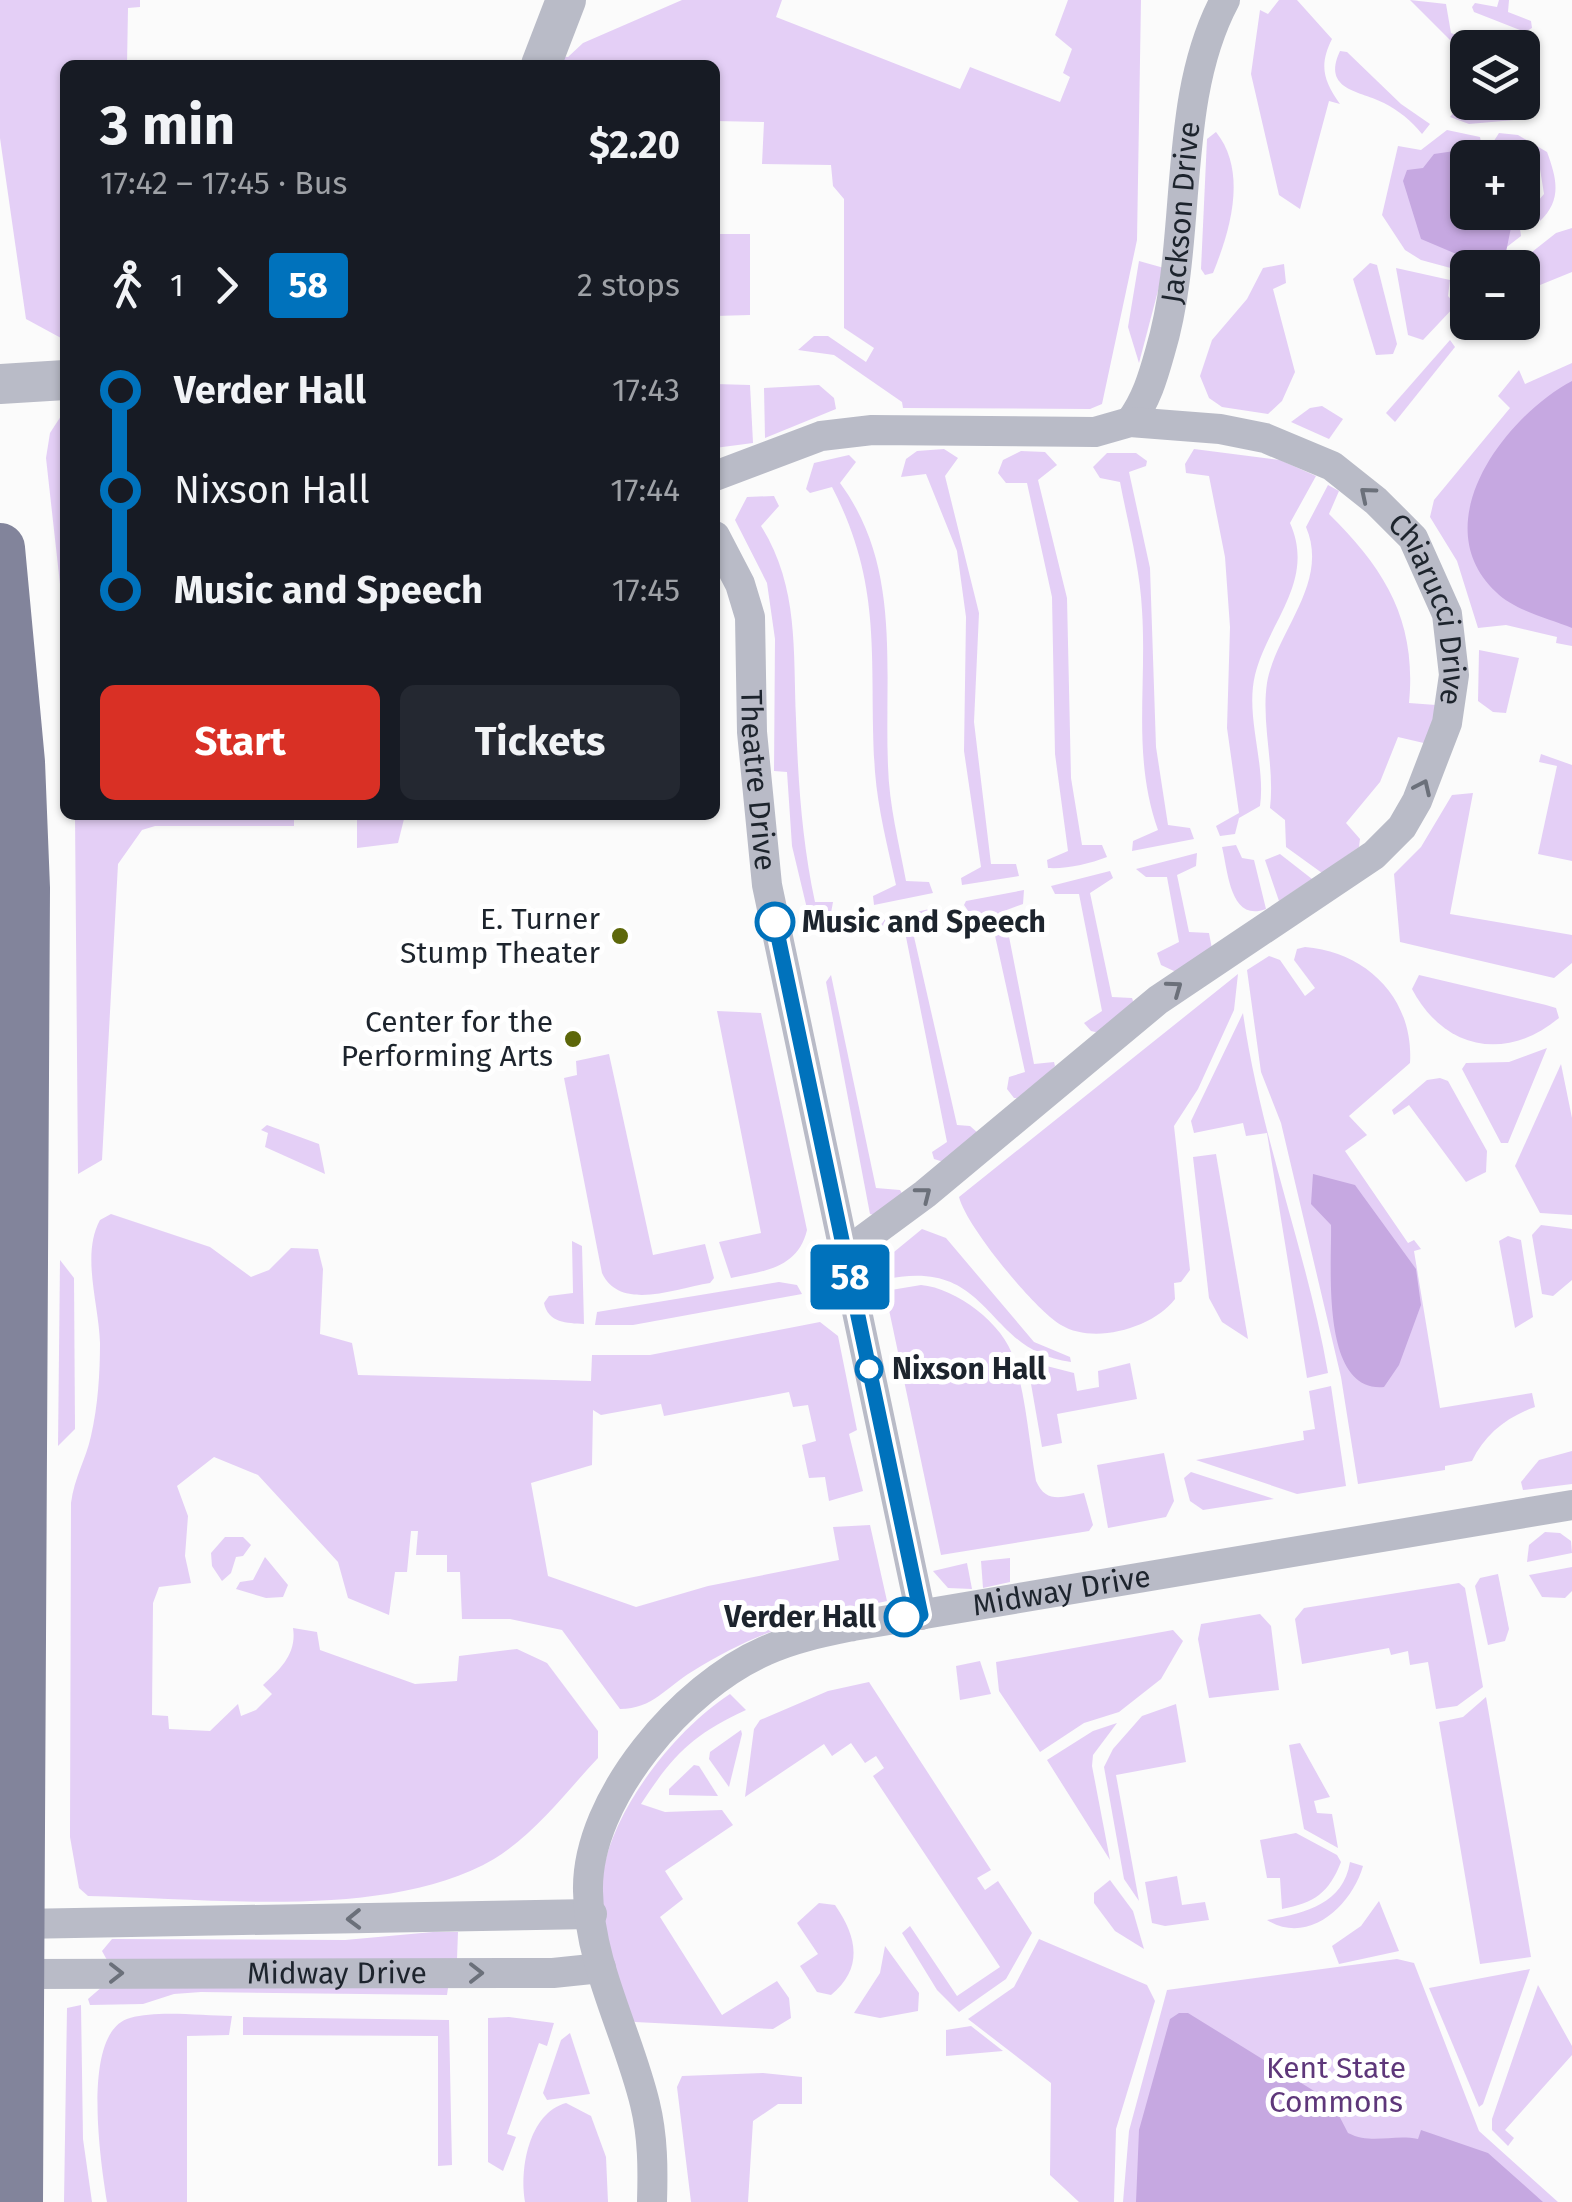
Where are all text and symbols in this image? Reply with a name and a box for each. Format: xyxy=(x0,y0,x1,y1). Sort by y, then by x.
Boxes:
map controls xyxy=(1450,30,1540,340)
button: layers xyxy=(1450,30,1540,120)
text: 3 min xyxy=(100,93,235,159)
street label: Jackson Drive xyxy=(1154,119,1208,306)
text: $2.20 xyxy=(589,122,680,168)
button: + xyxy=(1450,140,1540,230)
text: 17:42 – 17:45 · Bus xyxy=(100,164,347,202)
button: − xyxy=(1450,250,1540,340)
icon: walk xyxy=(100,258,155,313)
icon: forward xyxy=(199,258,254,313)
text: 58 xyxy=(289,264,328,306)
text: 1 xyxy=(170,266,184,304)
text: 2 stops xyxy=(577,266,680,304)
text: Verder Hall xyxy=(174,367,366,413)
text: 17:43 xyxy=(612,371,680,409)
text: Nixson Hall xyxy=(174,467,370,513)
text: 17:44 xyxy=(610,471,680,509)
one-way arrow xyxy=(1360,488,1379,506)
street label: Chiarucci Drive xyxy=(1381,506,1472,708)
text: Music and Speech xyxy=(174,567,483,613)
text: 17:45 xyxy=(612,571,680,609)
button: Start xyxy=(100,685,380,800)
button: Tickets xyxy=(400,685,680,800)
street label: Theatre Drive xyxy=(733,689,784,872)
one-way arrow xyxy=(1411,779,1431,797)
place label: E. Turner Stump Theater xyxy=(400,901,600,971)
marker: Music and Speech xyxy=(756,903,794,941)
place label: Music and Speech xyxy=(802,904,1046,940)
marker: E. Turner Stump Theater xyxy=(609,925,631,947)
one-way arrow xyxy=(1164,983,1182,1000)
place label: Center for the Performing Arts xyxy=(341,1004,553,1074)
marker: Center for the Performing Arts xyxy=(562,1028,584,1050)
one-way arrow xyxy=(912,1188,930,1206)
line badge: 58 xyxy=(805,1244,895,1310)
text: 58 xyxy=(830,1256,870,1298)
place label: Nixson Hall xyxy=(892,1351,1046,1387)
marker: Nixson Hall xyxy=(856,1356,882,1382)
street label: Midway Drive xyxy=(970,1558,1153,1624)
marker: Verder Hall xyxy=(885,1598,923,1636)
place label: Verder Hall xyxy=(723,1599,876,1635)
one-way arrow xyxy=(346,1908,362,1929)
street label: Midway Drive xyxy=(247,1955,427,1992)
one-way arrow xyxy=(110,1962,125,1984)
one-way arrow xyxy=(470,1962,485,1984)
park label: Kent State Commons xyxy=(1266,2050,1406,2120)

